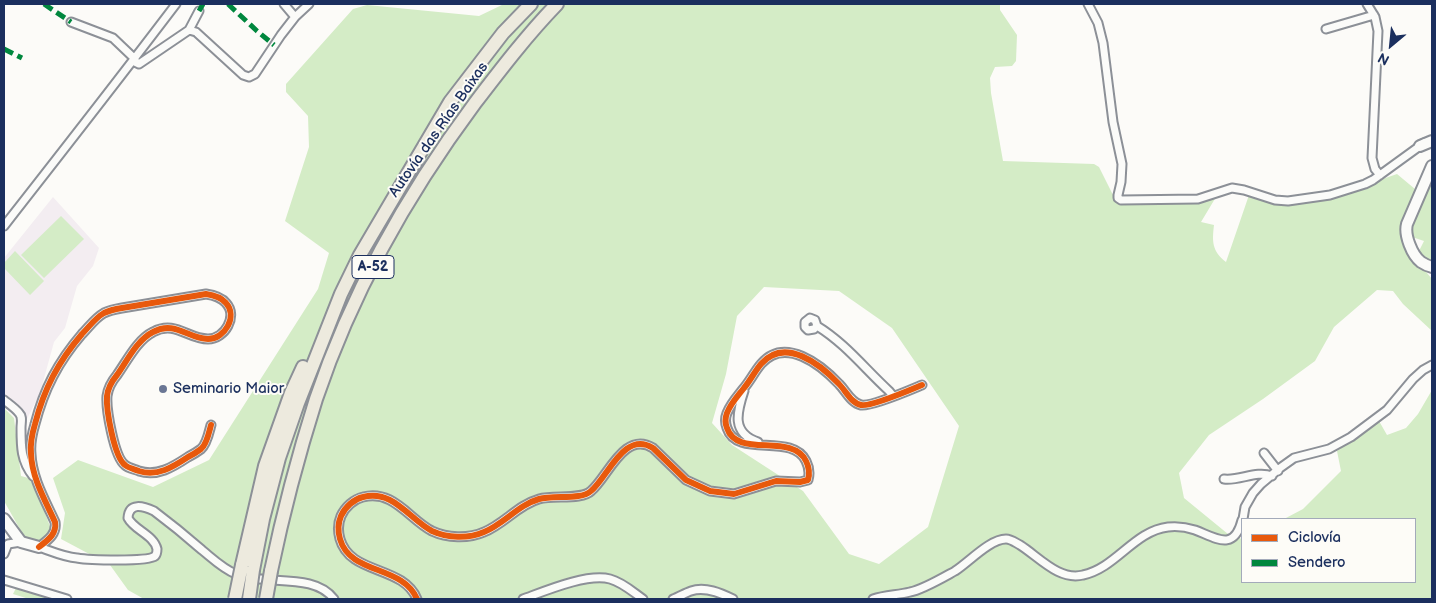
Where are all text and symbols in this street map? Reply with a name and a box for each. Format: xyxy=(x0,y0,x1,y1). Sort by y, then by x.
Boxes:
north arrow xyxy=(1366,20,1416,70)
text: N xyxy=(1375,49,1392,69)
street label: Autovía das Rías Baixas xyxy=(386,59,492,201)
road number: A-52 xyxy=(352,256,394,278)
place label: Seminario Maior xyxy=(173,380,284,398)
marker: Seminario Maior xyxy=(157,383,169,395)
legend xyxy=(1241,518,1416,583)
text: Ciclovía xyxy=(1288,528,1341,547)
text: Sendero xyxy=(1288,553,1346,572)

